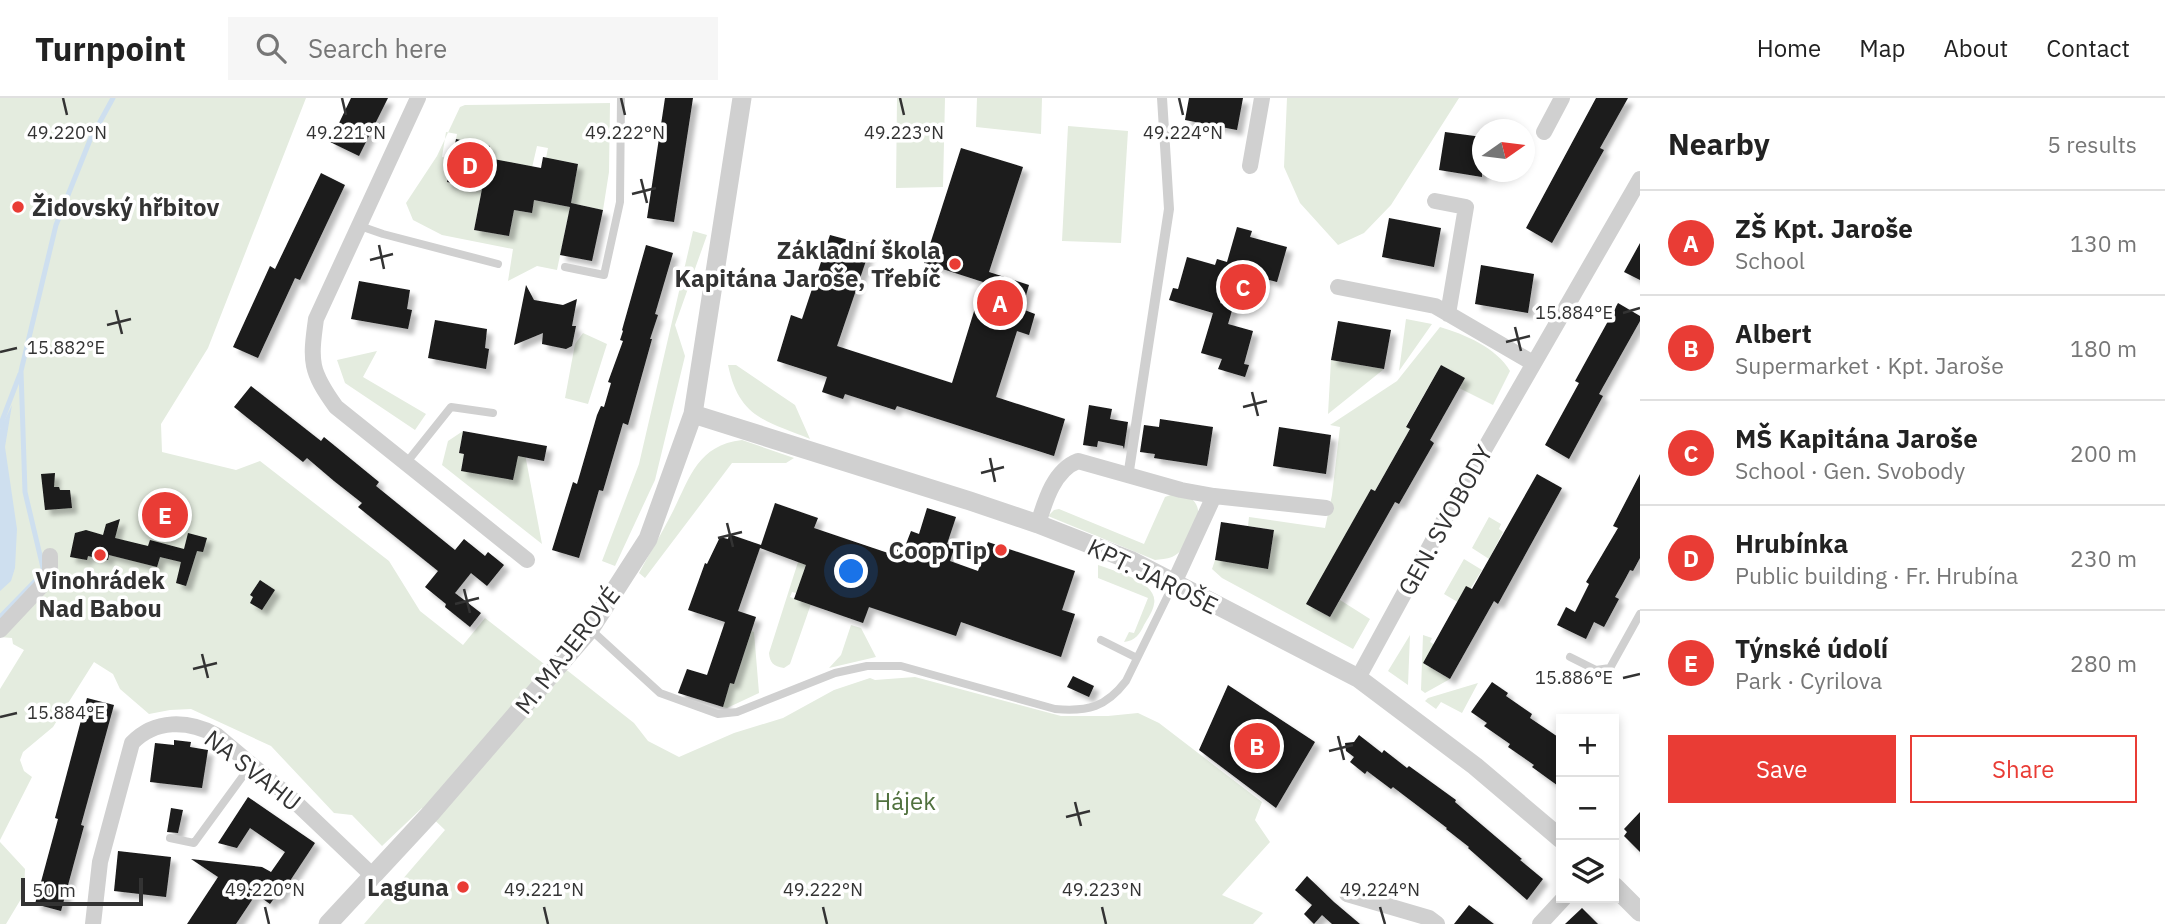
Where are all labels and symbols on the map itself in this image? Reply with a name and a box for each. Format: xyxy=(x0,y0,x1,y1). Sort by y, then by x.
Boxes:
north arrow xyxy=(1472,119,1535,182)
text: 49.220°N xyxy=(27,121,107,144)
text: 49.221°N xyxy=(306,121,386,144)
text: 49.222°N xyxy=(585,121,665,144)
text: 49.223°N xyxy=(864,121,944,144)
text: 49.224°N xyxy=(1143,121,1223,144)
pin: D xyxy=(447,139,493,191)
place label: Židovský hřbitov xyxy=(32,191,219,223)
marker: Židovský hřbitov xyxy=(10,199,26,215)
place label: Základní škola Kapitána Jaroše, Třebíč xyxy=(675,234,941,294)
marker: Základní škola Kapitána Jaroše, Třebíč xyxy=(947,256,963,272)
pin: C xyxy=(1220,261,1266,313)
pin: A xyxy=(977,277,1023,329)
text: 15.884°E xyxy=(1535,301,1613,324)
text: 15.882°E xyxy=(27,336,105,359)
street label: GEN. SVOBODY xyxy=(1390,439,1500,601)
pin: E xyxy=(142,489,188,541)
street label: KPT. JAROŠE xyxy=(1082,531,1224,621)
place label: Coop Tip xyxy=(889,534,987,566)
marker: Coop Tip xyxy=(993,542,1009,558)
marker: Vinohrádek Nad Babou xyxy=(92,547,108,563)
your location xyxy=(834,554,868,588)
place label: Vinohrádek Nad Babou xyxy=(35,564,165,624)
street label: M. MAJEROVÉ xyxy=(507,580,627,720)
text: 15.886°E xyxy=(1535,666,1613,689)
text: 15.884°E xyxy=(27,701,105,724)
pin: B xyxy=(1234,720,1280,772)
street label: NA SVAHU xyxy=(198,722,308,818)
park label: Hájek xyxy=(874,785,936,817)
place label: Laguna xyxy=(367,871,449,903)
scale bar xyxy=(21,875,144,907)
text: 49.220°N xyxy=(225,878,305,901)
text: 49.221°N xyxy=(504,878,584,901)
text: 49.222°N xyxy=(783,878,863,901)
text: 49.223°N xyxy=(1062,878,1142,901)
text: 49.224°N xyxy=(1340,878,1420,901)
marker: Laguna xyxy=(455,879,471,895)

